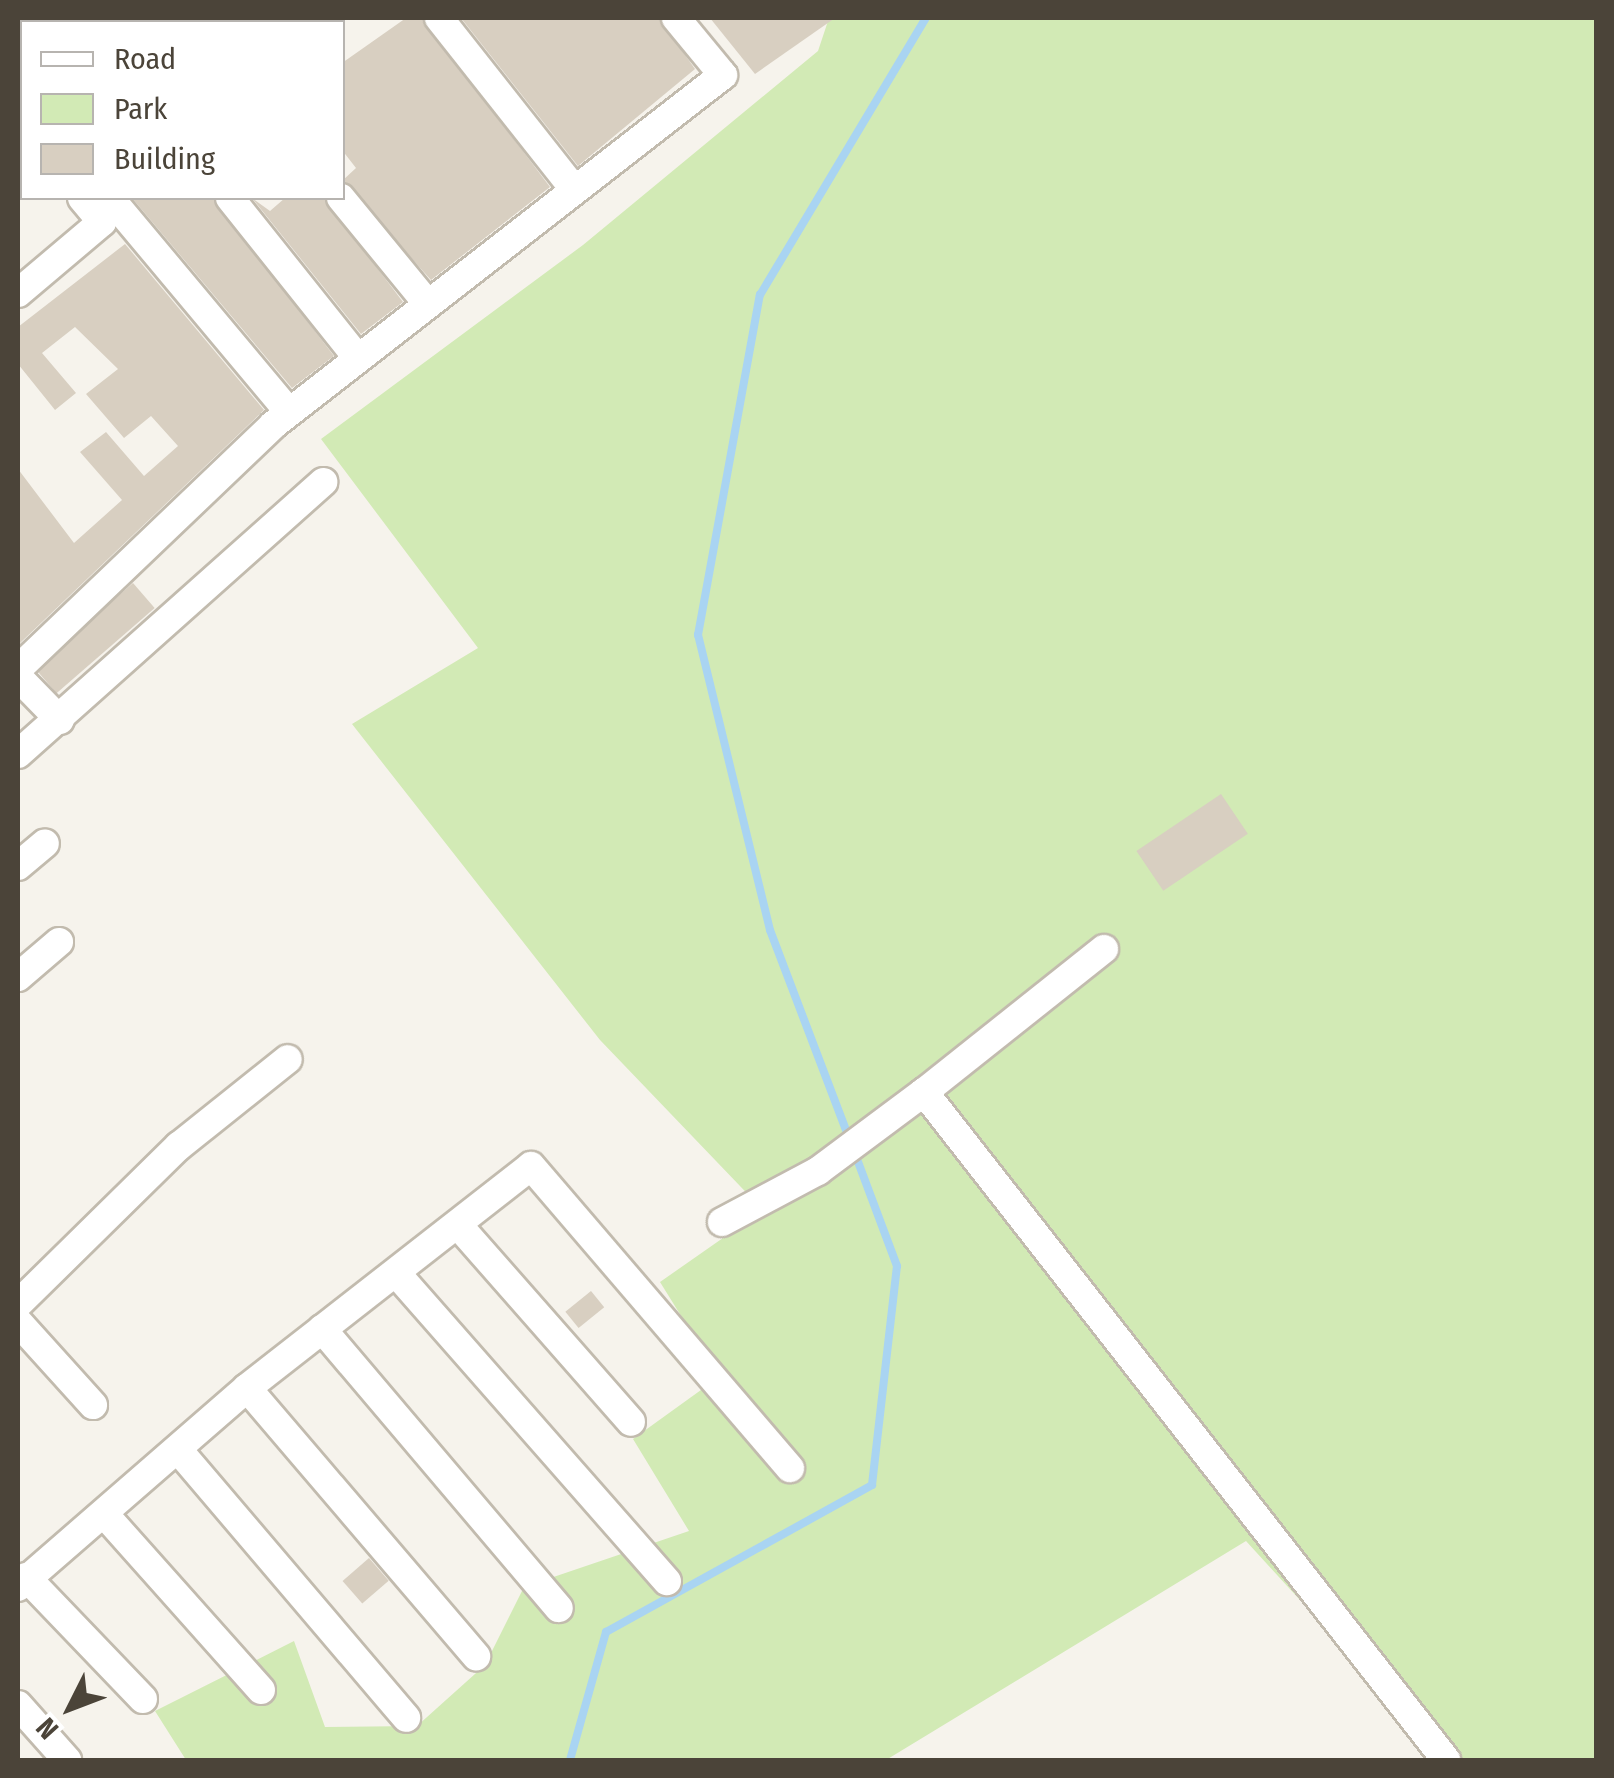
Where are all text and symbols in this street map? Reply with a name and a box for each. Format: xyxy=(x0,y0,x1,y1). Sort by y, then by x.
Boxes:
legend xyxy=(20,20,345,200)
text: Road xyxy=(114,41,176,77)
text: Park xyxy=(114,91,167,127)
text: Building xyxy=(114,141,215,177)
north arrow xyxy=(20,1658,120,1758)
text: N xyxy=(29,1711,65,1746)

